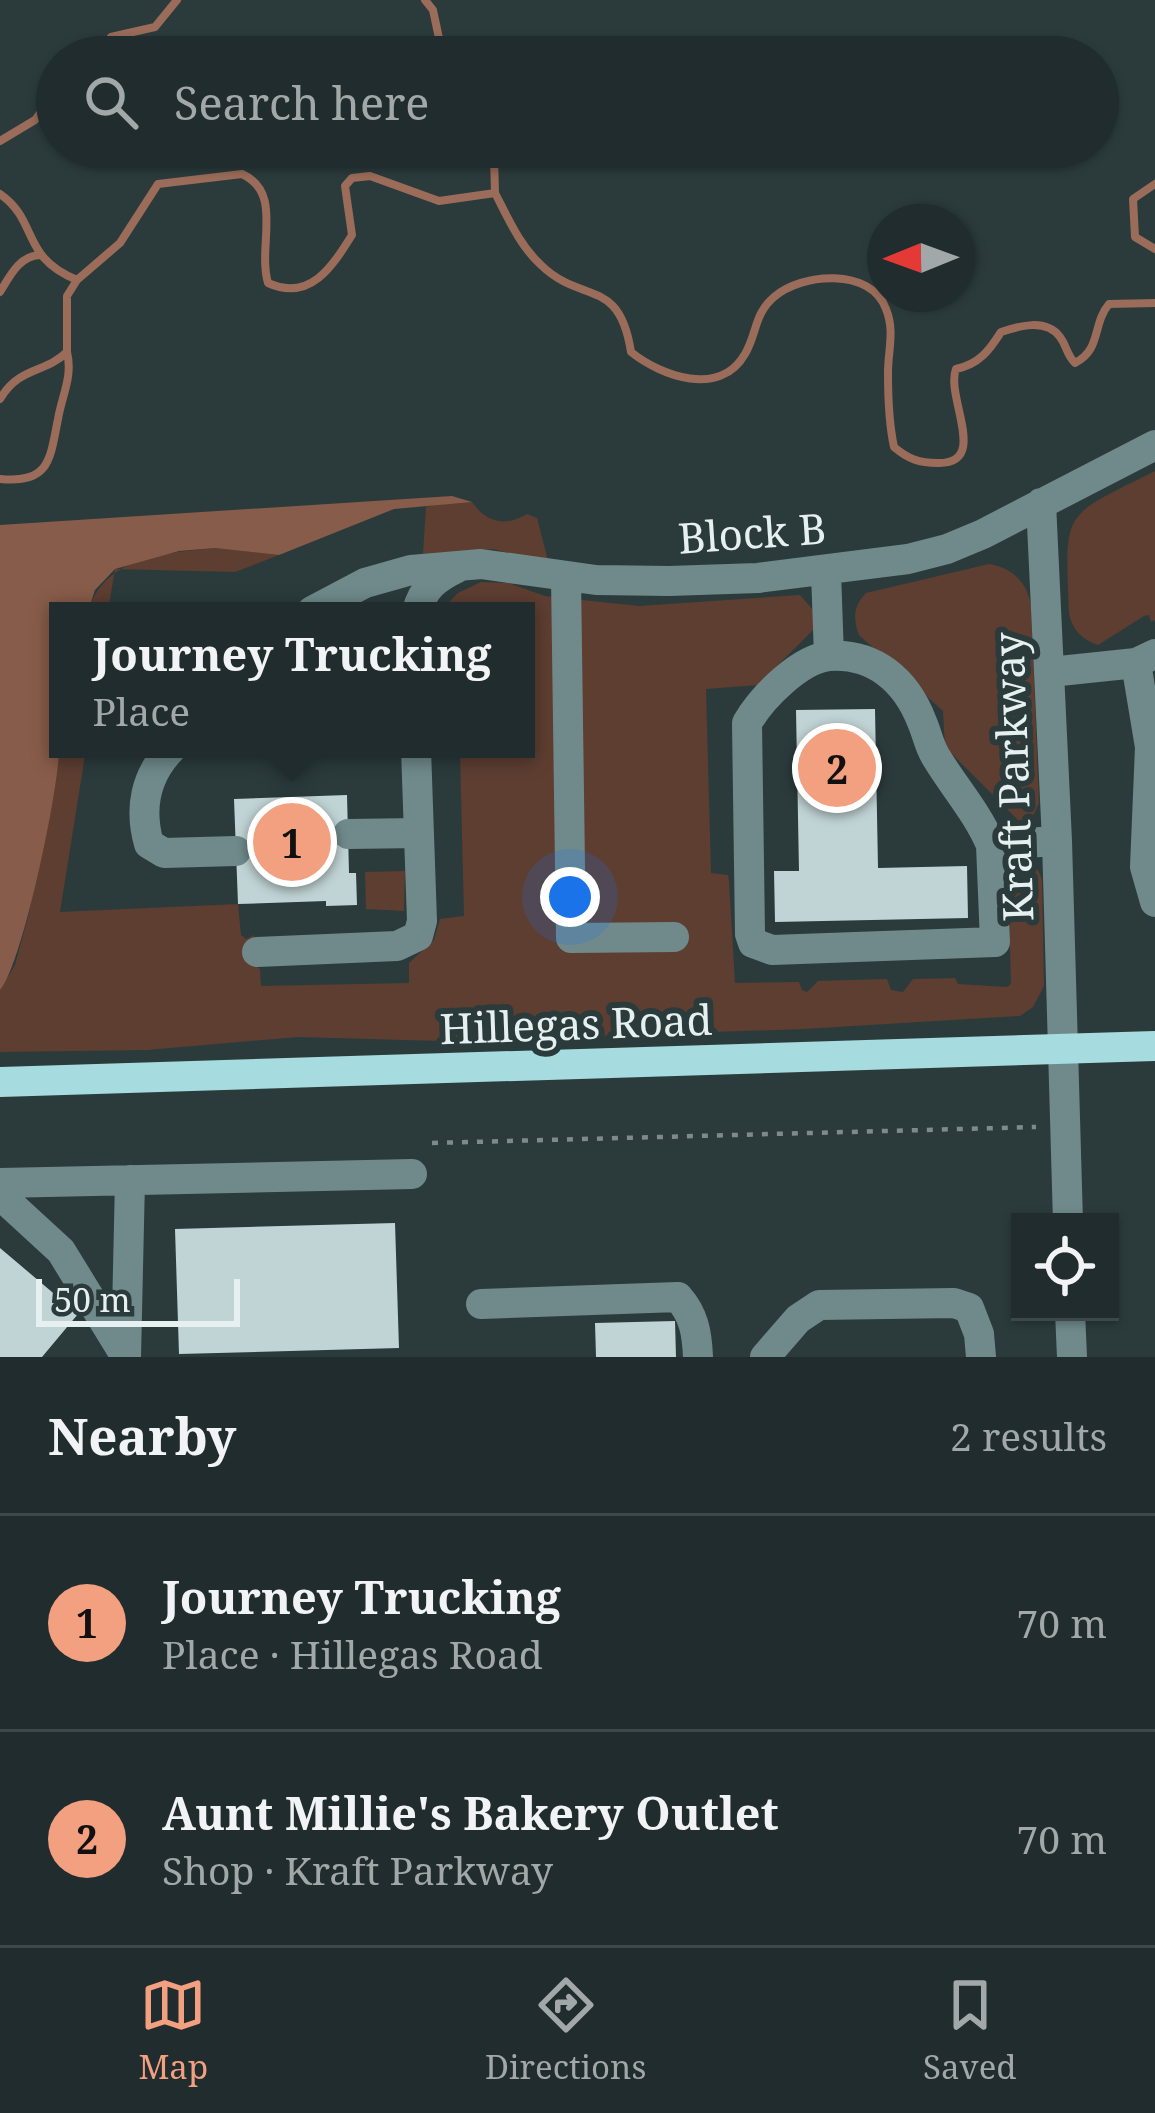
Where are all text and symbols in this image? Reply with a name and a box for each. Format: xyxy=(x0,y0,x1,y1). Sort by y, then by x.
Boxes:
search box xyxy=(36,36,1119,168)
icon: search xyxy=(78,69,144,135)
text: Search here xyxy=(174,72,429,133)
north arrow xyxy=(867,204,975,312)
street label: Block B xyxy=(676,498,828,566)
popup xyxy=(49,602,535,758)
text: Journey Trucking xyxy=(93,623,491,684)
street label: Kraft Parkway xyxy=(978,631,1046,923)
text: Place xyxy=(93,684,190,737)
pin: 2 xyxy=(798,723,876,813)
pin: 1 xyxy=(253,797,331,887)
your location xyxy=(540,867,600,927)
street label: Hillegas Road xyxy=(439,990,713,1056)
map controls xyxy=(1011,1213,1119,1321)
button: locate xyxy=(1011,1213,1119,1321)
scale bar xyxy=(36,1273,240,1326)
text: 50 m xyxy=(54,1277,131,1322)
text: Nearby xyxy=(48,1400,236,1470)
text: 2 results xyxy=(950,1409,1107,1462)
text: Journey Trucking xyxy=(162,1566,561,1627)
text: 1 xyxy=(76,1596,98,1649)
text: 70 m xyxy=(1016,1596,1107,1649)
text: Place · Hillegas Road xyxy=(162,1627,543,1680)
text: Aunt Millie's Bakery Outlet xyxy=(162,1782,779,1843)
text: 2 xyxy=(76,1812,98,1865)
text: 70 m xyxy=(1016,1812,1107,1865)
text: Shop · Kraft Parkway xyxy=(162,1843,553,1896)
tab: Map xyxy=(138,1972,208,2089)
tab: Directions xyxy=(485,1972,646,2089)
tab: Saved xyxy=(923,1972,1017,2089)

